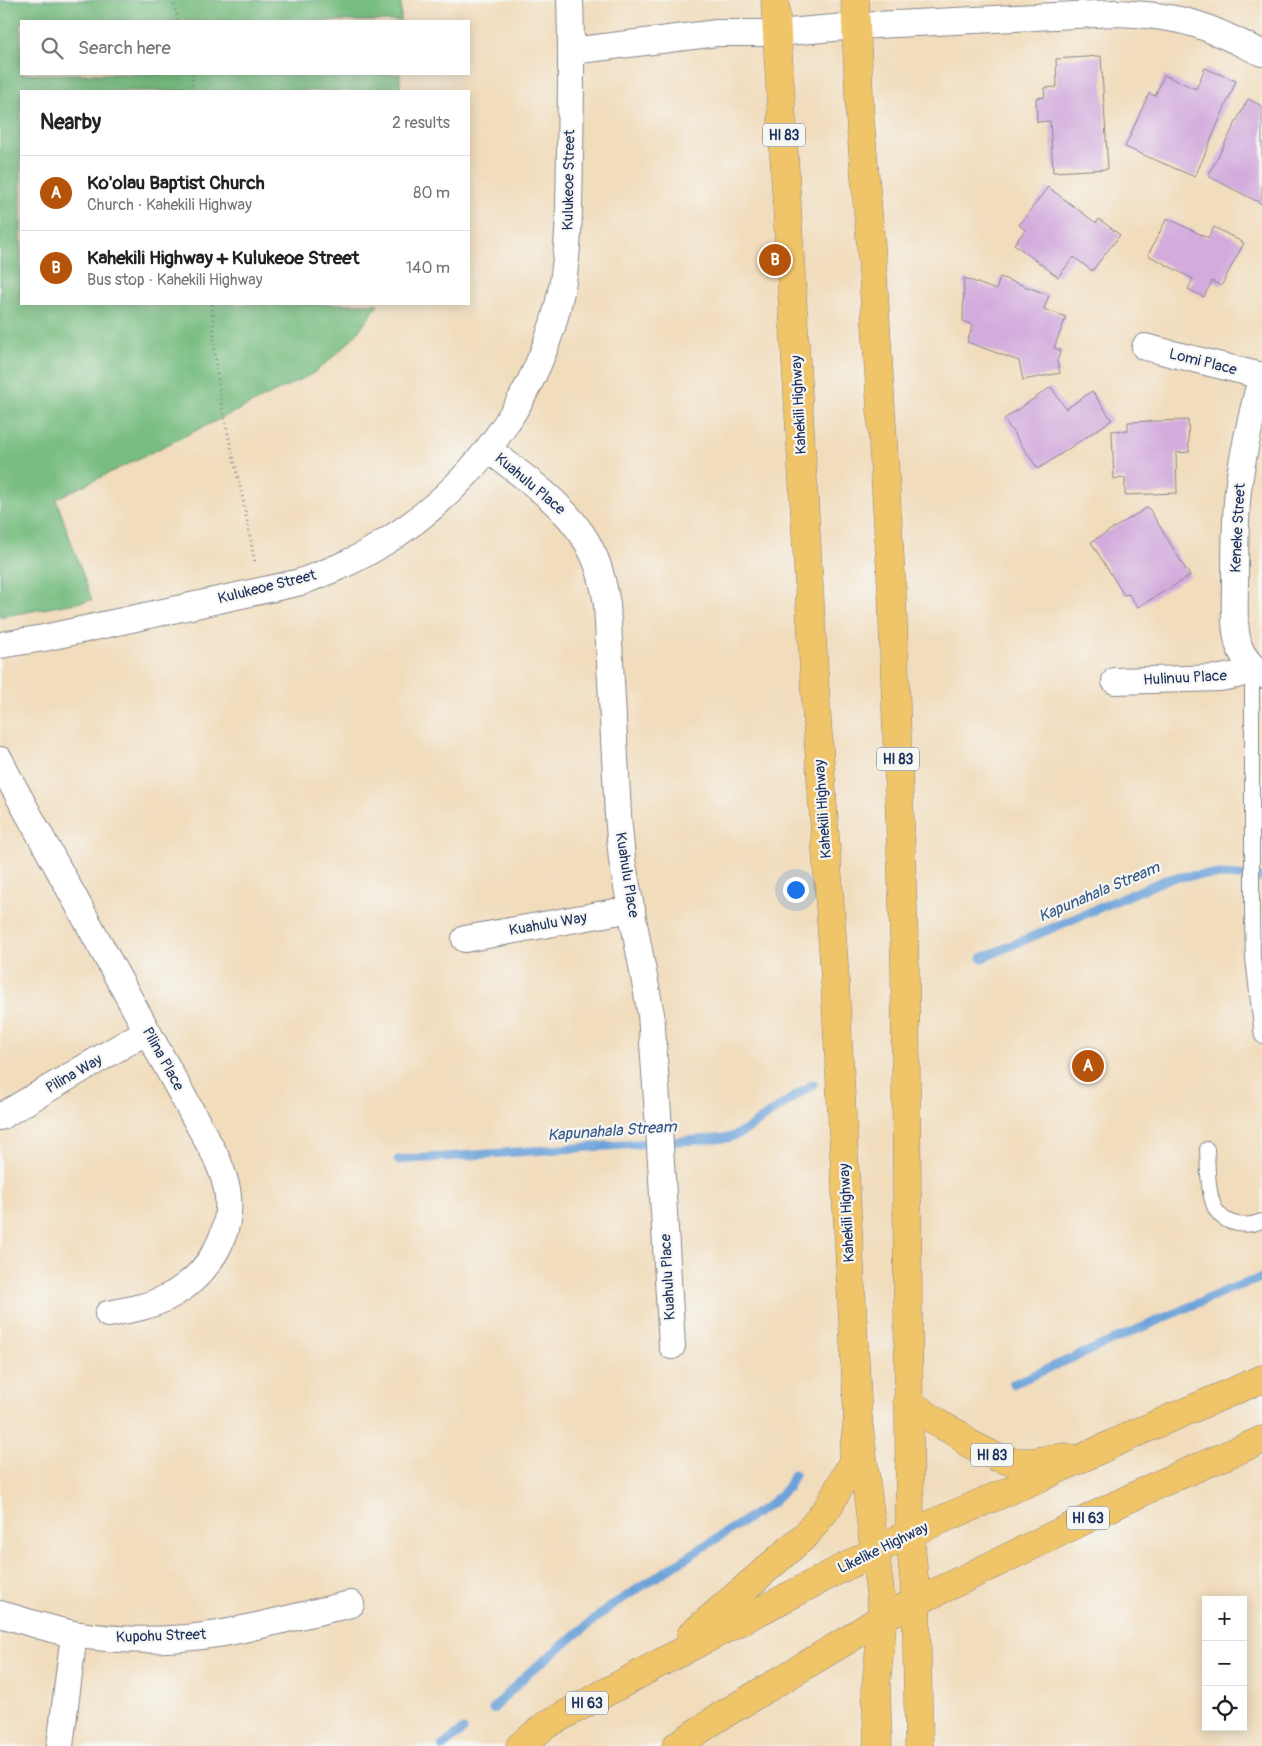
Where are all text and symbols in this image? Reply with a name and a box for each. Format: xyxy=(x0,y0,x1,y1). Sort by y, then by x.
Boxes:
search box xyxy=(20,20,470,75)
icon: search xyxy=(38,34,66,62)
text: Search here xyxy=(78,36,171,60)
text: Nearby xyxy=(40,109,101,136)
text: 2 results xyxy=(392,113,450,133)
road number: HI 83 xyxy=(763,124,805,146)
street label: Kulukeoe Street xyxy=(559,129,579,231)
text: Ko'olau Baptist Church xyxy=(87,171,265,195)
text: A xyxy=(51,183,61,203)
text: 80 m xyxy=(413,183,450,203)
text: Church · Kahekili Highway xyxy=(87,195,252,215)
pin: B xyxy=(759,241,791,279)
text: Kahekili Highway + Kulukeoe Street xyxy=(87,246,359,270)
text: B xyxy=(51,258,61,278)
text: 140 m xyxy=(406,258,450,278)
text: Bus stop · Kahekili Highway xyxy=(87,270,263,290)
street label: Lomi Place xyxy=(1167,344,1239,380)
street label: Kahekili Highway xyxy=(787,354,811,455)
street label: Kuahulu Place xyxy=(491,449,570,519)
street label: Keneke Street xyxy=(1226,482,1250,573)
street label: Kulukeoe Street xyxy=(216,565,319,608)
street label: Hulinuu Place xyxy=(1143,666,1228,690)
road number: HI 83 xyxy=(877,748,919,771)
street label: Kahekili Highway xyxy=(810,758,836,859)
street label: Kuahulu Place xyxy=(611,831,643,920)
water label: Kapunahala Stream xyxy=(1035,857,1163,927)
your location xyxy=(783,877,809,903)
street label: Kuahulu Way xyxy=(508,908,589,940)
street label: Pilina Place xyxy=(138,1024,188,1095)
pin: A xyxy=(1072,1047,1104,1085)
street label: Pilina Way xyxy=(42,1050,106,1098)
water label: Kapunahala Stream xyxy=(547,1116,678,1145)
street label: Kahekili Highway xyxy=(835,1162,859,1263)
street label: Kuahulu Place xyxy=(656,1233,680,1321)
road number: HI 83 xyxy=(971,1444,1013,1466)
road number: HI 63 xyxy=(1067,1506,1109,1530)
street label: Likelike Highway xyxy=(835,1518,932,1578)
map controls xyxy=(1202,1596,1247,1731)
button: + xyxy=(1202,1596,1247,1641)
street label: Kupohu Street xyxy=(116,1625,207,1647)
button: − xyxy=(1202,1641,1247,1686)
button: locate xyxy=(1202,1686,1247,1731)
road number: HI 63 xyxy=(566,1692,608,1715)

